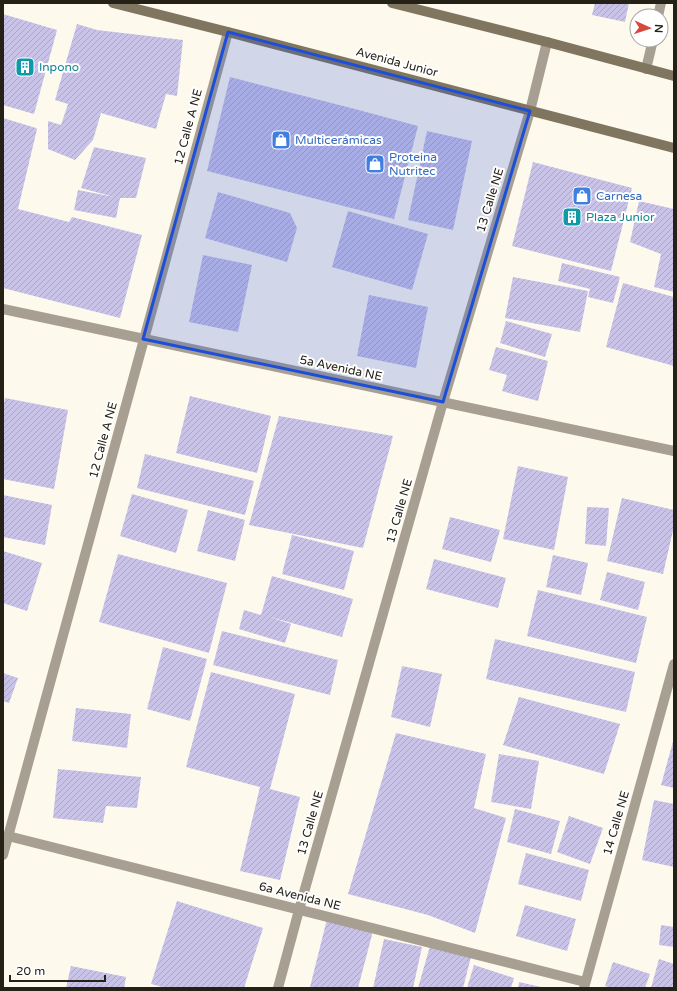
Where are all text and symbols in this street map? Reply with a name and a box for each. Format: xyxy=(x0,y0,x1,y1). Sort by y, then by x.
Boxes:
north arrow xyxy=(629,8,669,48)
text: N xyxy=(652,24,665,33)
street label: Avenida Junior xyxy=(354,44,440,80)
building icon: Inpono xyxy=(14,56,36,78)
place label: Inpono xyxy=(39,60,79,74)
street label: 12 Calle A NE xyxy=(171,87,205,167)
shop icon: Multicerámicas xyxy=(270,129,292,151)
place label: Multicerámicas xyxy=(295,133,382,147)
place label: Proteina Nutritec xyxy=(389,150,437,178)
shop icon: Proteina Nutritec xyxy=(364,153,386,175)
street label: 13 Calle NE xyxy=(474,166,507,234)
shop icon: Carnesa xyxy=(571,185,593,207)
place label: Carnesa xyxy=(596,189,642,203)
building icon: Plaza Junior xyxy=(561,206,583,228)
place label: Plaza Junior xyxy=(586,210,655,224)
street label: 5a Avenida NE xyxy=(298,352,384,384)
street label: 12 Calle A NE xyxy=(86,400,120,480)
street label: 13 Calle NE xyxy=(383,477,415,545)
street label: 13 Calle NE xyxy=(294,789,326,857)
street label: 14 Calle NE xyxy=(600,789,632,857)
street label: 6a Avenida NE xyxy=(258,879,343,913)
scale bar xyxy=(10,957,105,983)
text: 20 m xyxy=(16,964,45,978)

